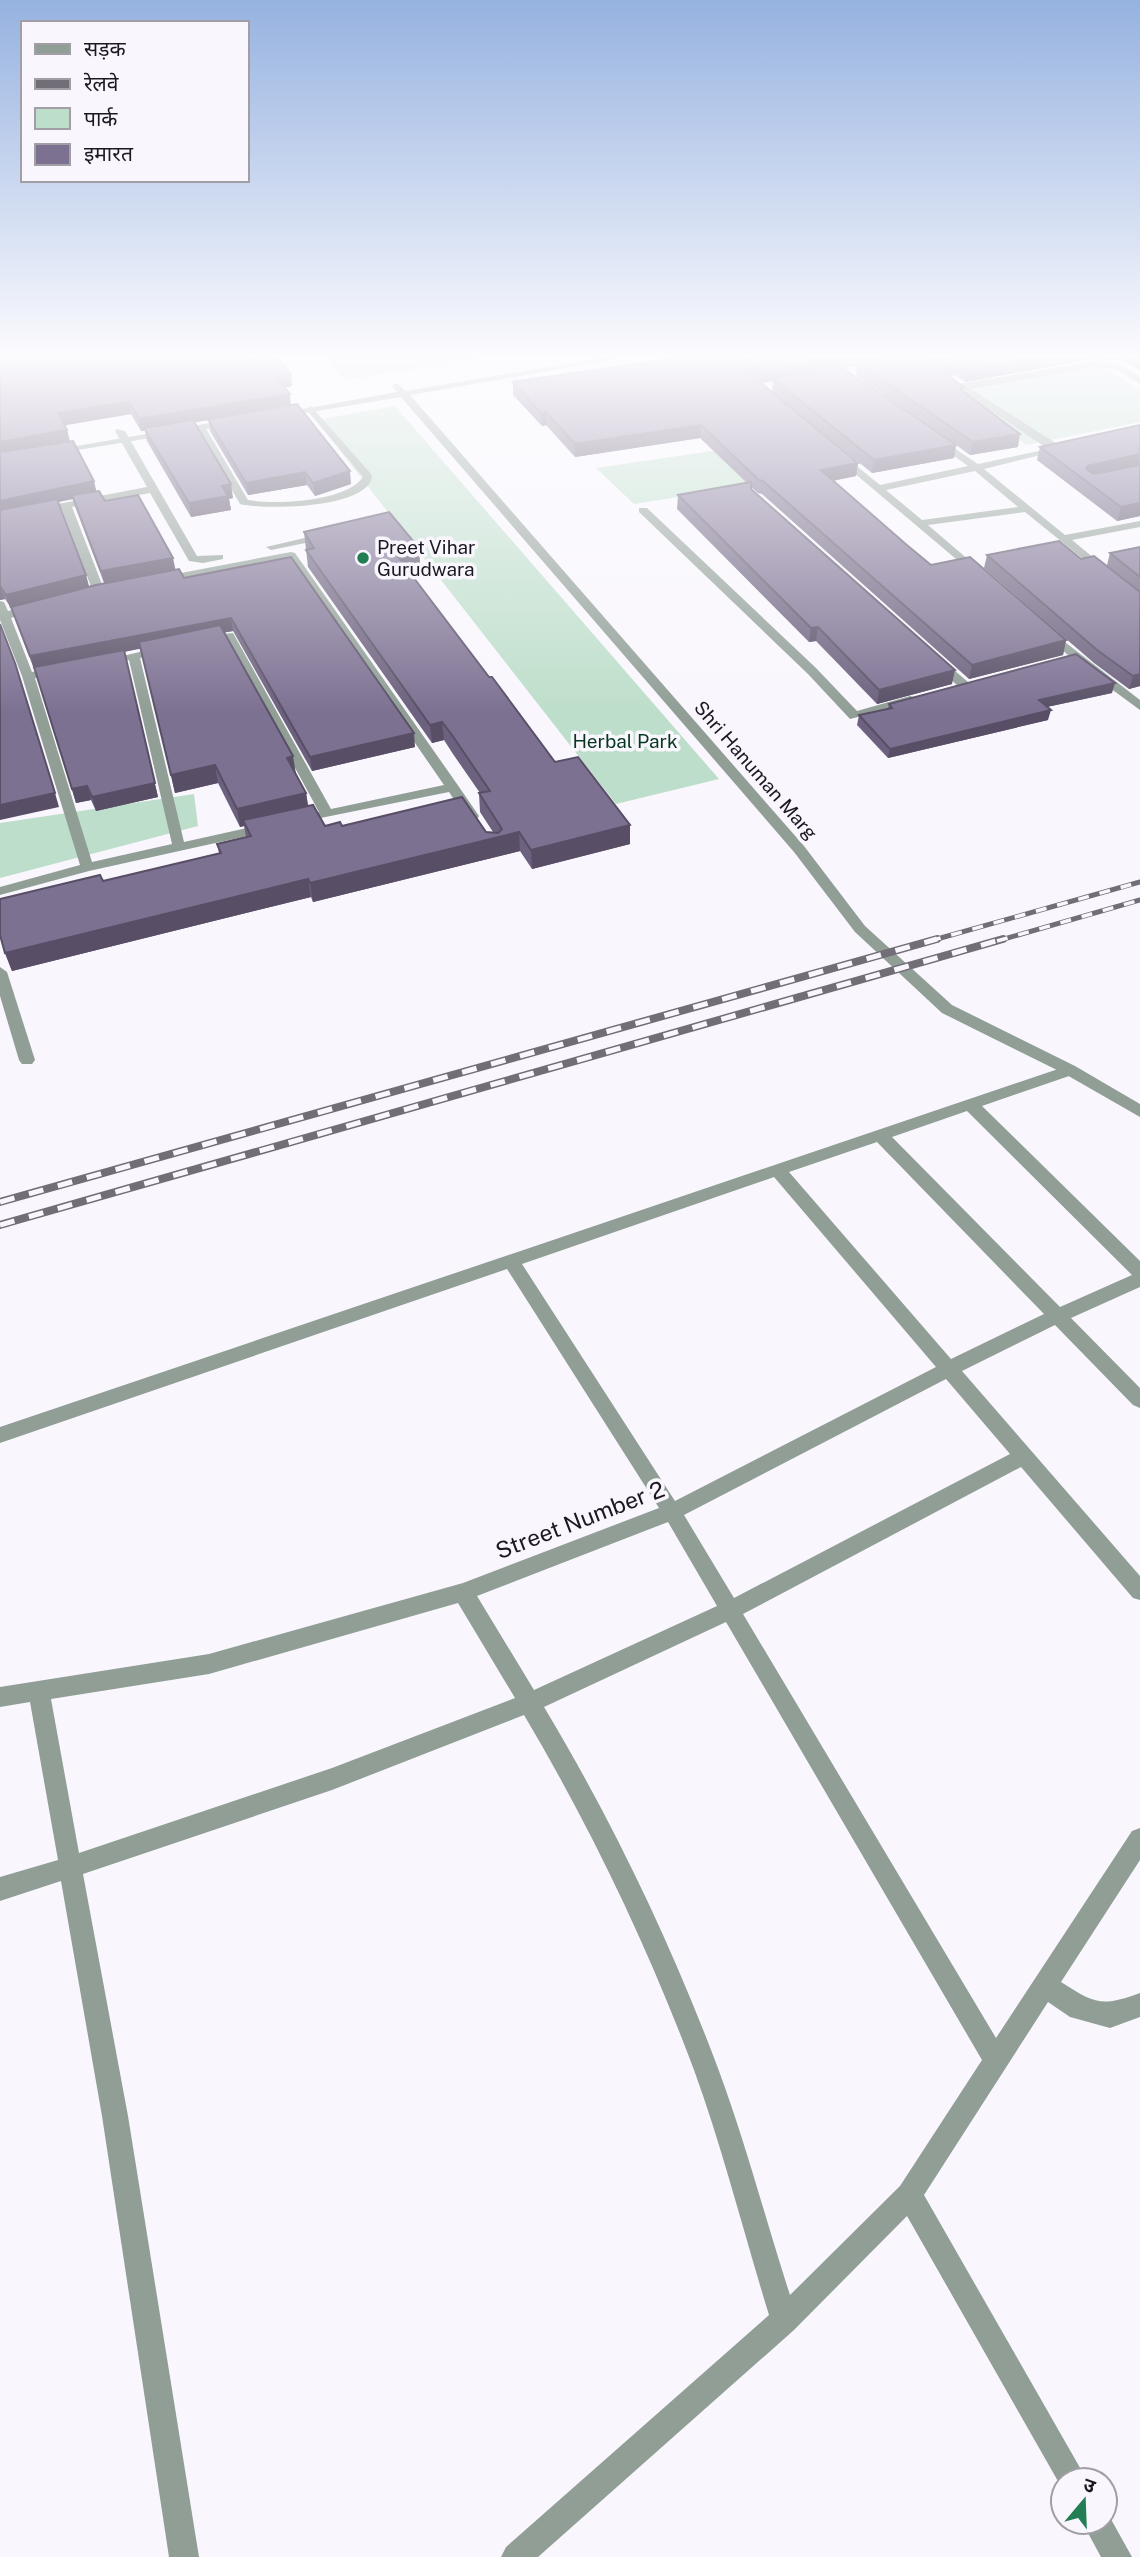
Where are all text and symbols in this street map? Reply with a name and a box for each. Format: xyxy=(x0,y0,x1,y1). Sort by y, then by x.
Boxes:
legend xyxy=(21,21,248,182)
text: सड़क xyxy=(84,36,126,61)
text: रेलवे xyxy=(83,71,119,96)
text: पार्क xyxy=(84,106,118,131)
text: इमारत xyxy=(84,141,134,166)
place label: Preet Vihar Gurudwara xyxy=(377,536,476,580)
marker: Preet Vihar Gurudwara xyxy=(355,550,371,566)
street label: Shri Hanuman Marg xyxy=(690,696,822,844)
park label: Herbal Park xyxy=(572,730,678,752)
street label: Street Number 2 xyxy=(492,1475,668,1564)
north arrow xyxy=(1049,2466,1119,2536)
text: उ xyxy=(1081,2473,1099,2497)

